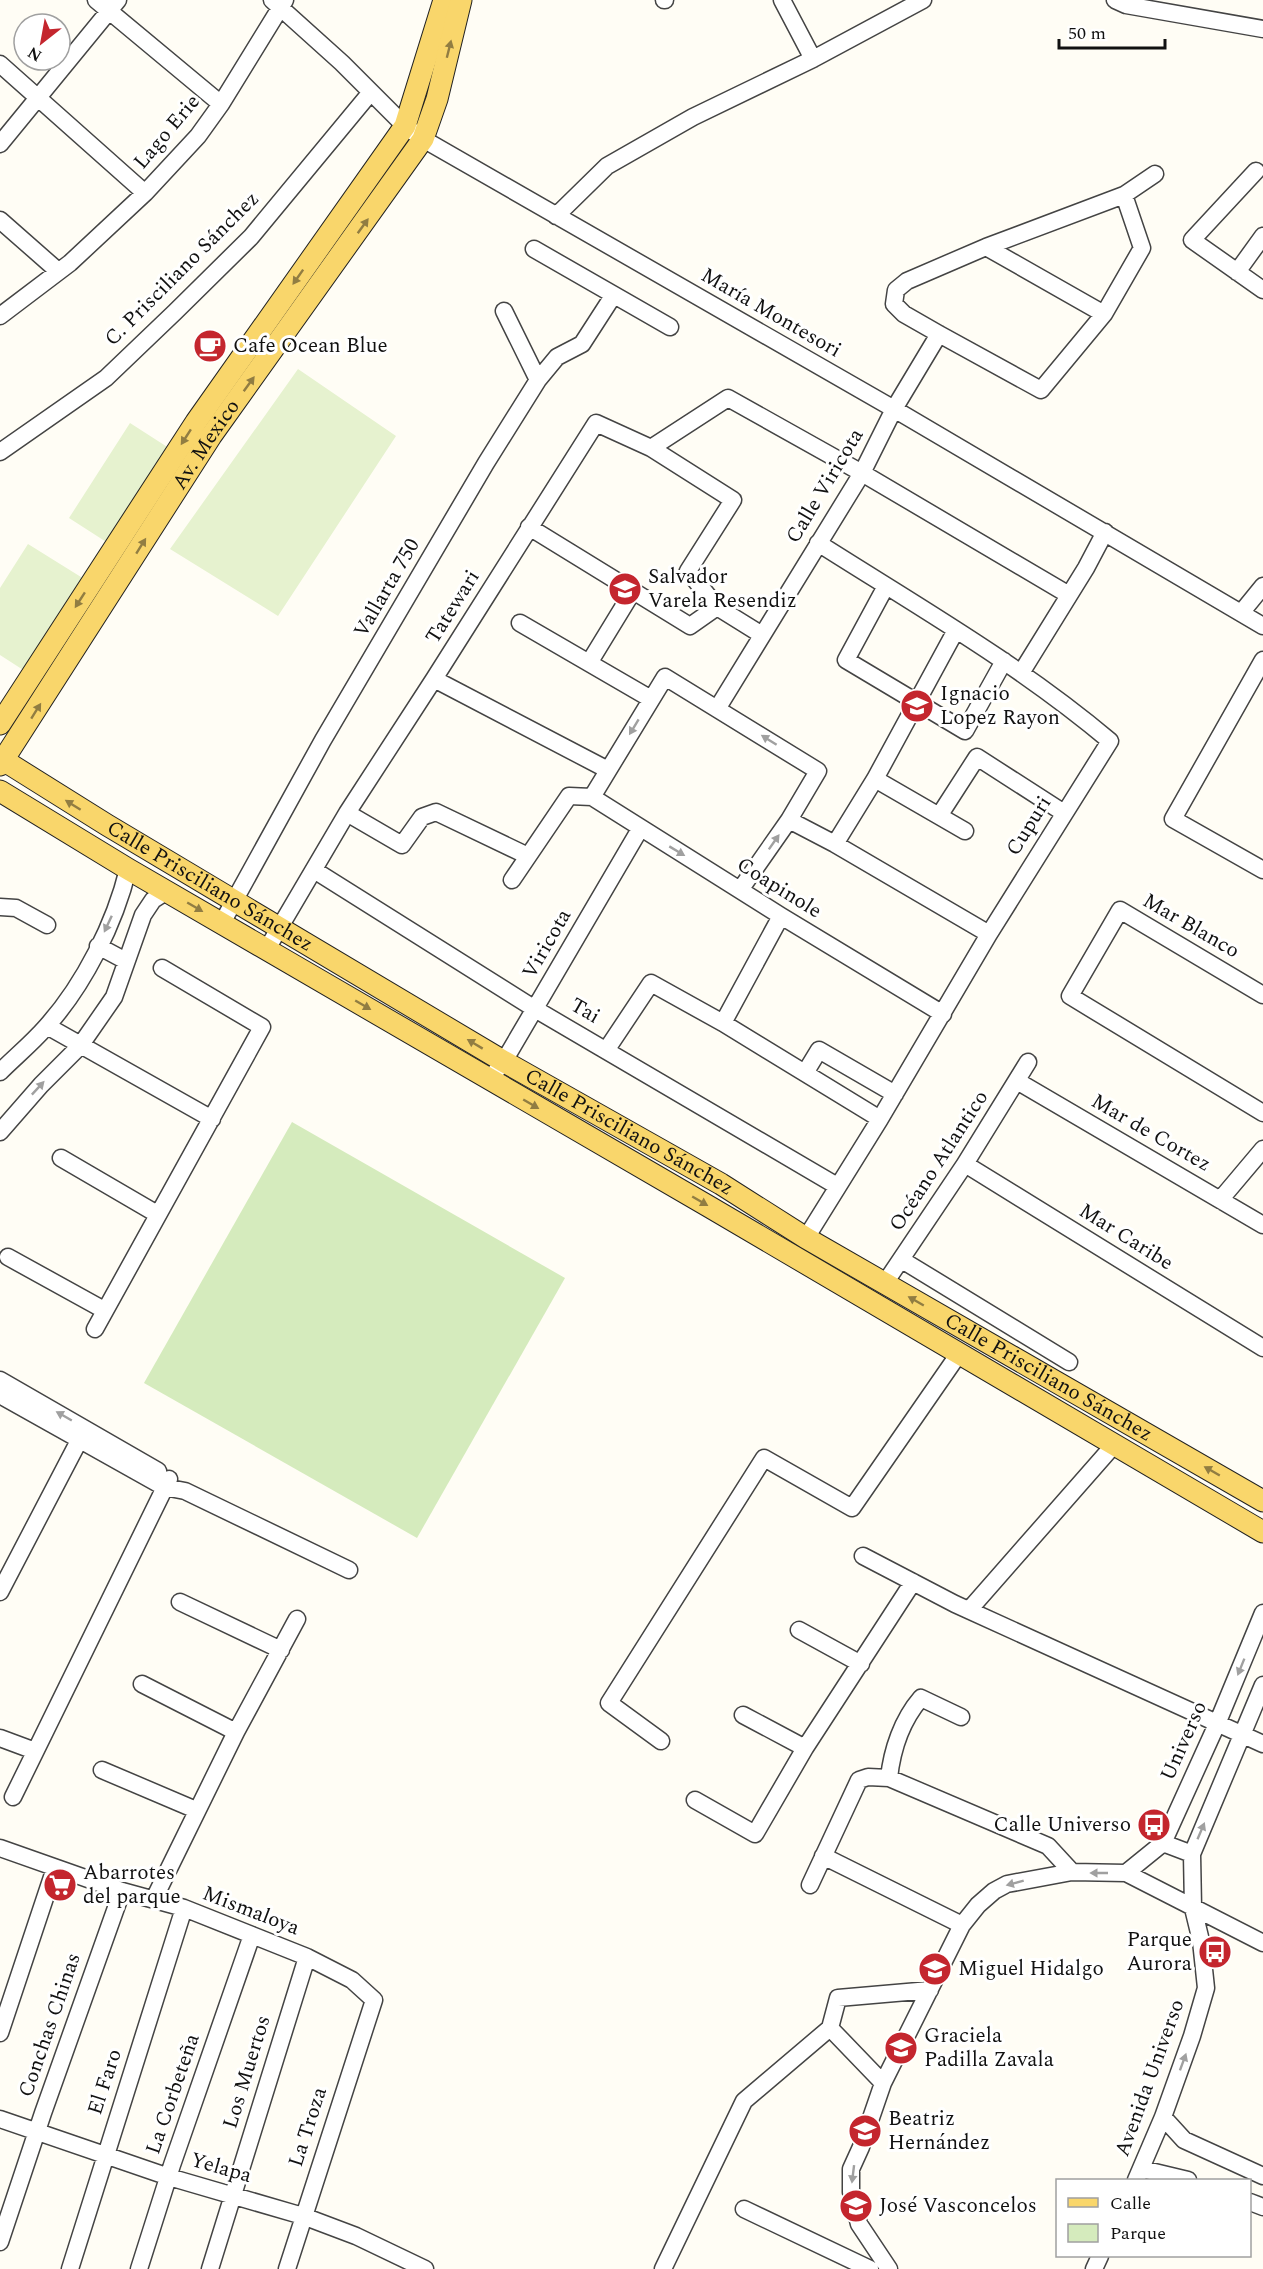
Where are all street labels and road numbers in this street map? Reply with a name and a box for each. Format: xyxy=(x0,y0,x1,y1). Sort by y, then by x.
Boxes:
street label: Lago Erie xyxy=(126,87,208,177)
street label: C. Prisciliano Sánchez xyxy=(97,184,267,354)
street label: María Montesori xyxy=(695,260,847,366)
street label: Av. Mexico xyxy=(164,393,248,496)
street label: Calle Viricota xyxy=(778,422,872,550)
street label: Vallarta 750 xyxy=(346,532,428,644)
street label: Tatewari xyxy=(418,564,488,650)
street label: Cupuri xyxy=(998,790,1060,862)
street label: Calle Prisciliano Sánchez xyxy=(100,812,319,960)
street label: Coapinole xyxy=(730,849,828,927)
street label: Mar Blanco xyxy=(1136,885,1246,967)
street label: Viricota xyxy=(514,902,580,985)
street label: Tai xyxy=(564,990,606,1032)
street label: Calle Prisciliano Sánchez xyxy=(519,1060,740,1204)
street label: Océano Atlantico xyxy=(881,1084,997,1238)
street label: Mar de Cortez xyxy=(1085,1086,1217,1180)
street label: Mar Caribe xyxy=(1072,1195,1180,1279)
street label: Calle Prisciliano Sánchez xyxy=(938,1305,1159,1450)
street label: Universo xyxy=(1152,1696,1216,1786)
street label: Mismaloya xyxy=(198,1878,305,1944)
street label: Conchas Chinas xyxy=(10,1948,90,2102)
street label: Avenida Universo xyxy=(1107,1995,1193,2161)
street label: Los Muertos xyxy=(215,2011,279,2133)
street label: La Corbeteña xyxy=(137,2029,209,2159)
street label: El Faro xyxy=(79,2045,131,2119)
street label: La Troza xyxy=(280,2082,336,2171)
street label: Yelapa xyxy=(187,2144,256,2192)

